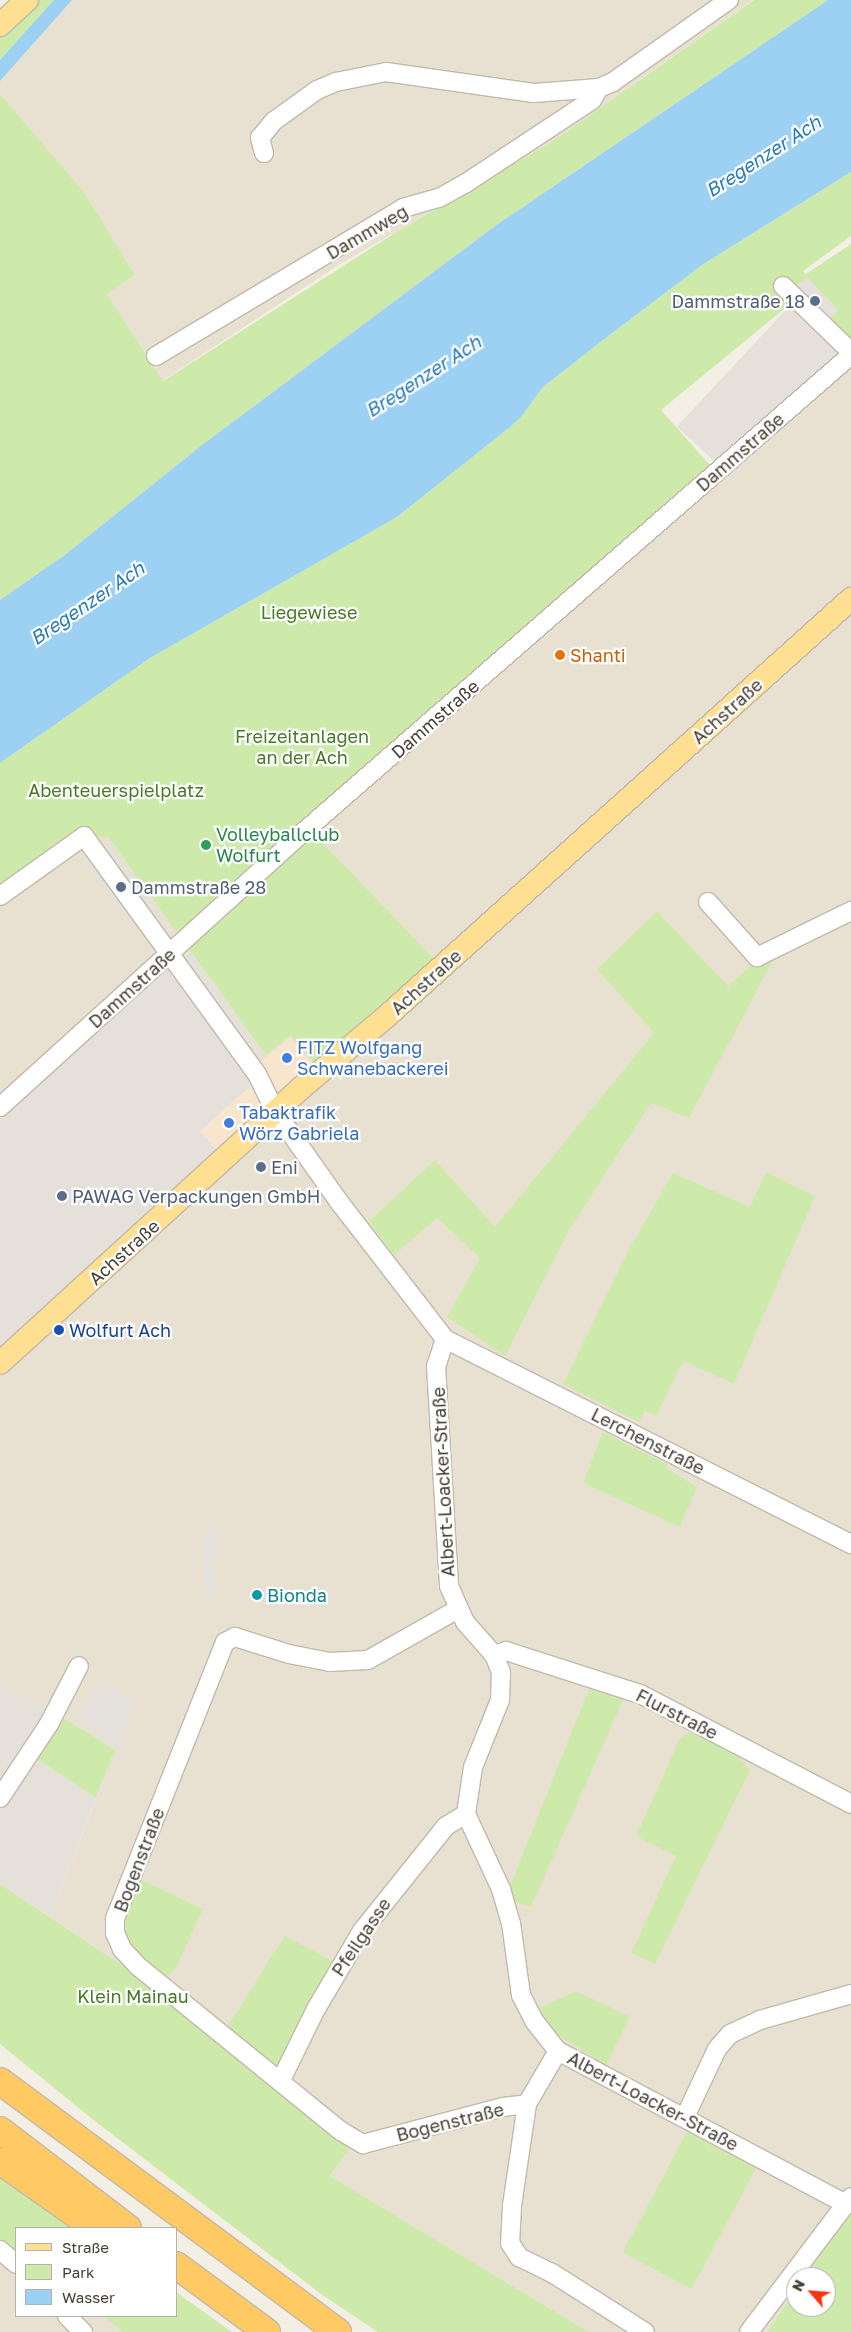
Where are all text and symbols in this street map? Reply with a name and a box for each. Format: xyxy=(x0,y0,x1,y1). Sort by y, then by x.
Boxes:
water label: Bregenzer Ach xyxy=(701,110,825,202)
street label: Dammweg xyxy=(322,200,412,264)
place label: Dammstraße 18 xyxy=(672,290,805,312)
marker: Dammstraße 18 xyxy=(809,295,821,307)
water label: Bregenzer Ach xyxy=(361,330,485,422)
street label: Dammstraße xyxy=(692,408,788,496)
water label: Bregenzer Ach xyxy=(26,556,148,650)
park label: Liegewiese xyxy=(261,601,357,623)
place label: Shanti xyxy=(570,644,626,666)
marker: Shanti xyxy=(554,649,566,661)
street label: Achstraße xyxy=(687,674,767,748)
street label: Dammstraße xyxy=(387,675,483,763)
park label: Freizeitanlagen an der Ach xyxy=(235,726,369,769)
park label: Abenteuerspielplatz xyxy=(28,779,204,801)
place label: Volleyballclub Wolfurt xyxy=(216,824,339,866)
marker: Volleyballclub Wolfurt xyxy=(200,839,212,851)
place label: Dammstraße 28 xyxy=(131,876,266,898)
marker: Dammstraße 28 xyxy=(115,881,127,893)
street label: Dammstraße xyxy=(84,943,180,1033)
street label: Achstraße xyxy=(386,945,466,1019)
place label: FITZ Wolfgang Schwanebackerei xyxy=(297,1037,449,1080)
marker: FITZ Wolfgang Schwanebackerei xyxy=(281,1052,293,1064)
place label: Tabaktrafik Wörz Gabriela xyxy=(239,1102,359,1144)
marker: Tabaktrafik Wörz Gabriela xyxy=(223,1117,235,1129)
place label: Eni xyxy=(271,1156,298,1178)
marker: Eni xyxy=(255,1161,267,1173)
place label: PAWAG Verpackungen GmbH xyxy=(72,1185,320,1207)
marker: PAWAG Verpackungen GmbH xyxy=(56,1190,68,1202)
street label: Achstraße xyxy=(84,1215,164,1289)
place label: Wolfurt Ach xyxy=(69,1319,171,1341)
marker: Wolfurt Ach xyxy=(53,1324,65,1336)
street label: Albert-Loacker-Straße xyxy=(427,1386,459,1578)
street label: Lerchenstraße xyxy=(588,1403,708,1479)
place label: Bionda xyxy=(267,1584,327,1606)
marker: Bionda xyxy=(251,1589,263,1601)
street label: Flurstraße xyxy=(632,1684,722,1744)
street label: Bogenstraße xyxy=(109,1805,169,1915)
street label: Pfeilgasse xyxy=(327,1894,395,1980)
park label: Klein Mainau xyxy=(77,1985,189,2007)
street label: Albert-Loacker-Straße xyxy=(564,2047,742,2155)
street label: Bogenstraße xyxy=(394,2098,506,2146)
legend xyxy=(15,2227,178,2317)
text: Straße xyxy=(62,2238,109,2256)
text: Park xyxy=(62,2263,94,2281)
north arrow xyxy=(786,2267,836,2317)
text: N xyxy=(788,2277,808,2294)
text: Wasser xyxy=(62,2288,115,2306)

